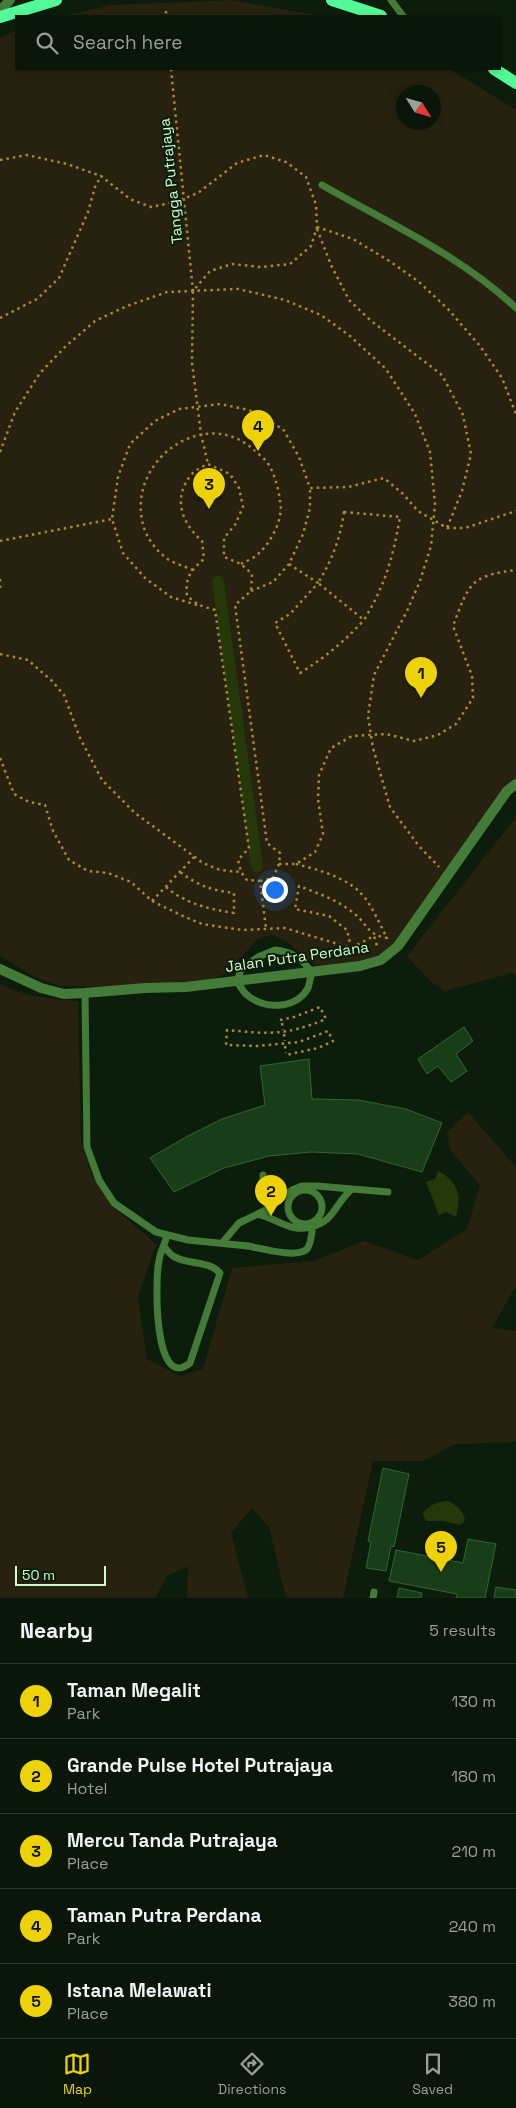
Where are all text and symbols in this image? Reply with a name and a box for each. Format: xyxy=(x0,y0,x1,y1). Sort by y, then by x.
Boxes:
search box xyxy=(15,15,501,70)
icon: search xyxy=(33,29,61,57)
text: Search here xyxy=(73,30,183,55)
north arrow xyxy=(396,85,441,130)
street label: Tangga Putrajaya xyxy=(154,117,187,245)
pin: 4 xyxy=(242,410,274,451)
pin: 3 xyxy=(193,468,225,509)
pin: 1 xyxy=(405,657,437,698)
your location xyxy=(262,877,288,903)
street label: Jalan Putra Perdana xyxy=(224,937,370,976)
pin: 2 xyxy=(255,1175,287,1216)
pin: 5 xyxy=(425,1531,457,1572)
scale bar xyxy=(15,1563,106,1586)
text: 50 m xyxy=(22,1566,55,1584)
text: Nearby xyxy=(20,1617,93,1644)
text: 5 results xyxy=(429,1620,496,1641)
text: Taman Megalit xyxy=(67,1678,201,1703)
text: 1 xyxy=(32,1691,40,1712)
text: 130 m xyxy=(452,1691,496,1712)
text: Park xyxy=(67,1703,100,1724)
text: Grande Pulse Hotel Putrajaya xyxy=(67,1753,333,1778)
text: 2 xyxy=(31,1766,41,1787)
text: 180 m xyxy=(451,1766,496,1787)
text: Hotel xyxy=(67,1778,108,1799)
text: Mercu Tanda Putrajaya xyxy=(67,1828,278,1853)
text: 3 xyxy=(31,1841,41,1862)
text: 210 m xyxy=(452,1841,496,1862)
text: Place xyxy=(67,1853,109,1874)
text: Taman Putra Perdana xyxy=(67,1903,261,1928)
text: 4 xyxy=(31,1916,41,1937)
text: 240 m xyxy=(449,1916,496,1937)
text: Park xyxy=(67,1928,100,1949)
text: Istana Melawati xyxy=(67,1978,212,2003)
text: 5 xyxy=(31,1991,41,2012)
text: 380 m xyxy=(448,1991,496,2012)
text: Place xyxy=(67,2003,109,2024)
tab: Map xyxy=(63,2050,92,2098)
tab: Directions xyxy=(218,2050,286,2098)
tab: Saved xyxy=(412,2050,453,2098)

